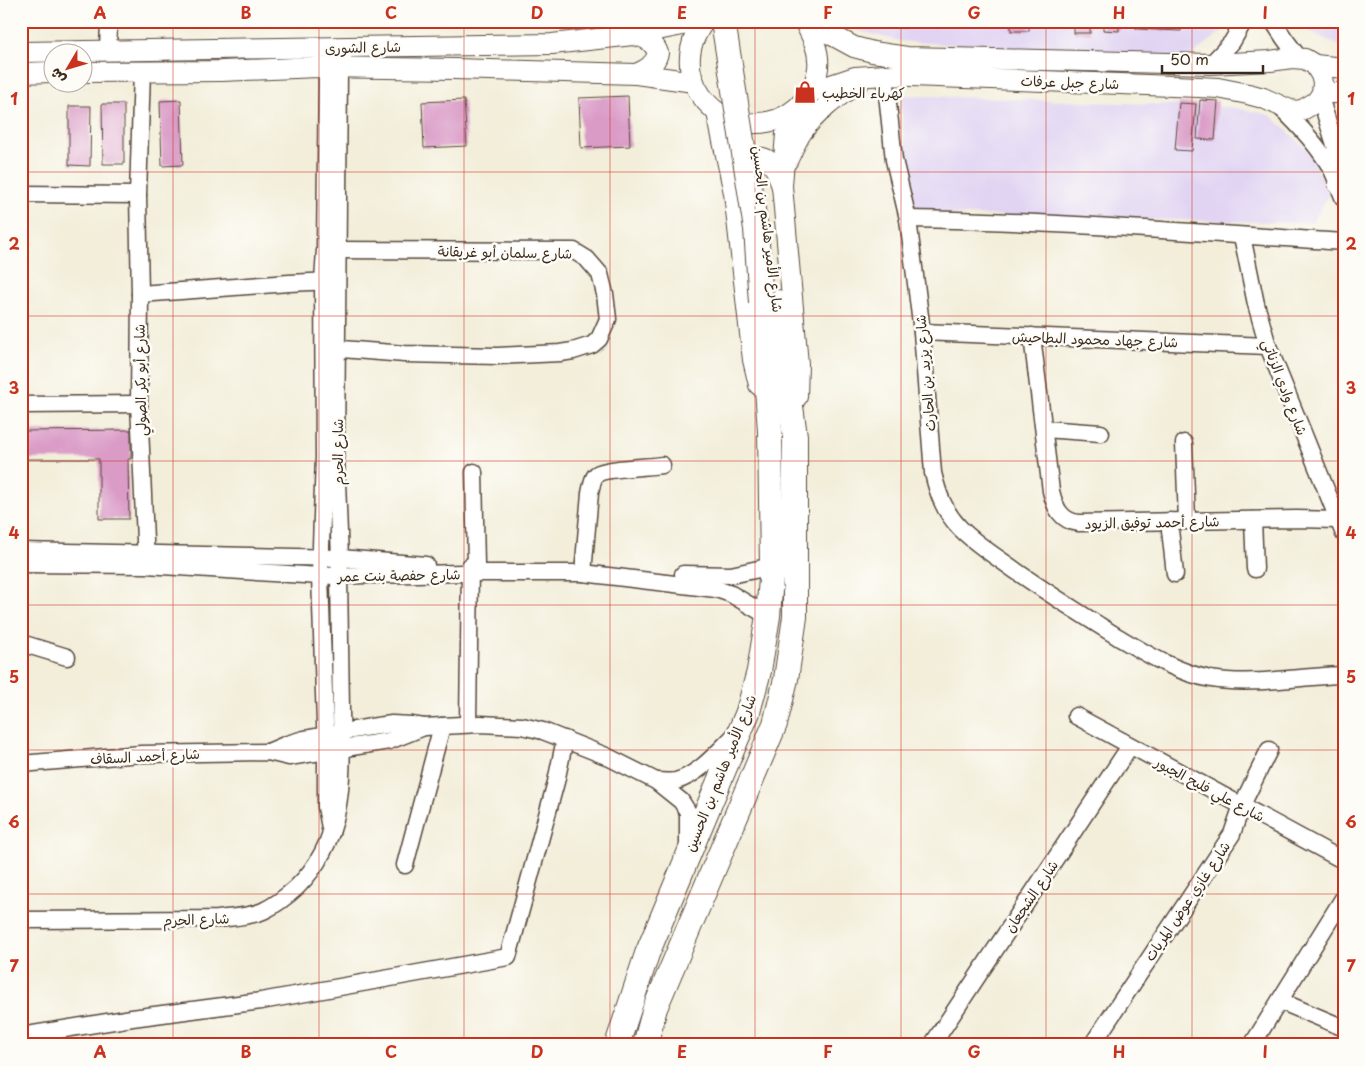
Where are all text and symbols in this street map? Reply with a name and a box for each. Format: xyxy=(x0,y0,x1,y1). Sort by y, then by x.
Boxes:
text: A xyxy=(94,0,107,24)
text: B xyxy=(241,0,252,24)
text: C xyxy=(385,0,397,24)
text: D xyxy=(531,0,543,24)
text: E xyxy=(677,0,687,24)
text: F xyxy=(823,0,833,24)
text: G xyxy=(967,0,981,24)
text: H xyxy=(1113,0,1125,24)
text: I xyxy=(1262,0,1268,24)
street label: شارع الشورى xyxy=(325,36,401,58)
north arrow xyxy=(42,42,92,92)
scale bar xyxy=(1162,42,1264,74)
text: 50 m xyxy=(1170,47,1209,70)
text: ش xyxy=(44,64,70,89)
street label: شارع جبل عرفات xyxy=(1020,70,1120,94)
shop icon: كهرباء الخطيب xyxy=(792,79,818,105)
place label: كهرباء الخطيب xyxy=(822,82,905,103)
text: 1 xyxy=(10,86,18,110)
text: 1 xyxy=(1347,86,1355,110)
street label: شارع الأمير هاشم بن الحسين xyxy=(746,144,789,314)
text: 2 xyxy=(8,231,20,255)
text: 2 xyxy=(1345,231,1357,255)
street label: شارع سلمان أبو غريقانة xyxy=(438,240,572,264)
street label: شارع يزيد بن الحارث xyxy=(909,314,941,432)
street label: شارع أبو بكر الصولي xyxy=(129,324,154,436)
street label: شارع جهاد محمود البطاحيش xyxy=(1012,326,1178,352)
street label: شارع وادي الزناتي xyxy=(1254,336,1313,439)
text: 3 xyxy=(9,375,19,399)
text: 3 xyxy=(1346,375,1356,399)
street label: شارع الحرم xyxy=(327,419,350,485)
street label: شارع أحمد توفيق الزيود xyxy=(1084,510,1220,534)
text: 4 xyxy=(9,520,20,544)
text: 4 xyxy=(1346,520,1357,544)
street label: شارع حفصة بنت عمر xyxy=(336,563,461,587)
text: 5 xyxy=(9,664,19,688)
text: 5 xyxy=(1346,664,1356,688)
street label: شارع الأمير هاشم بن الحسين xyxy=(679,691,762,855)
street label: شارع أحمد السقاف xyxy=(90,743,200,769)
street label: شارع علي فليح الجبور xyxy=(1149,751,1269,829)
text: 6 xyxy=(8,809,20,833)
text: 6 xyxy=(1345,809,1357,833)
street label: شارع غازي عوض المريات xyxy=(1139,837,1236,966)
street label: شارع الشجعان xyxy=(999,856,1063,936)
street label: شارع الحرم xyxy=(162,907,230,933)
text: 7 xyxy=(9,953,19,977)
text: 7 xyxy=(1346,953,1356,977)
text: A xyxy=(94,1039,107,1063)
text: B xyxy=(241,1039,252,1063)
text: C xyxy=(385,1039,397,1063)
text: D xyxy=(531,1039,543,1063)
text: E xyxy=(677,1039,687,1063)
text: F xyxy=(823,1039,833,1063)
text: G xyxy=(967,1039,981,1063)
text: H xyxy=(1113,1039,1125,1063)
text: I xyxy=(1262,1039,1268,1063)

